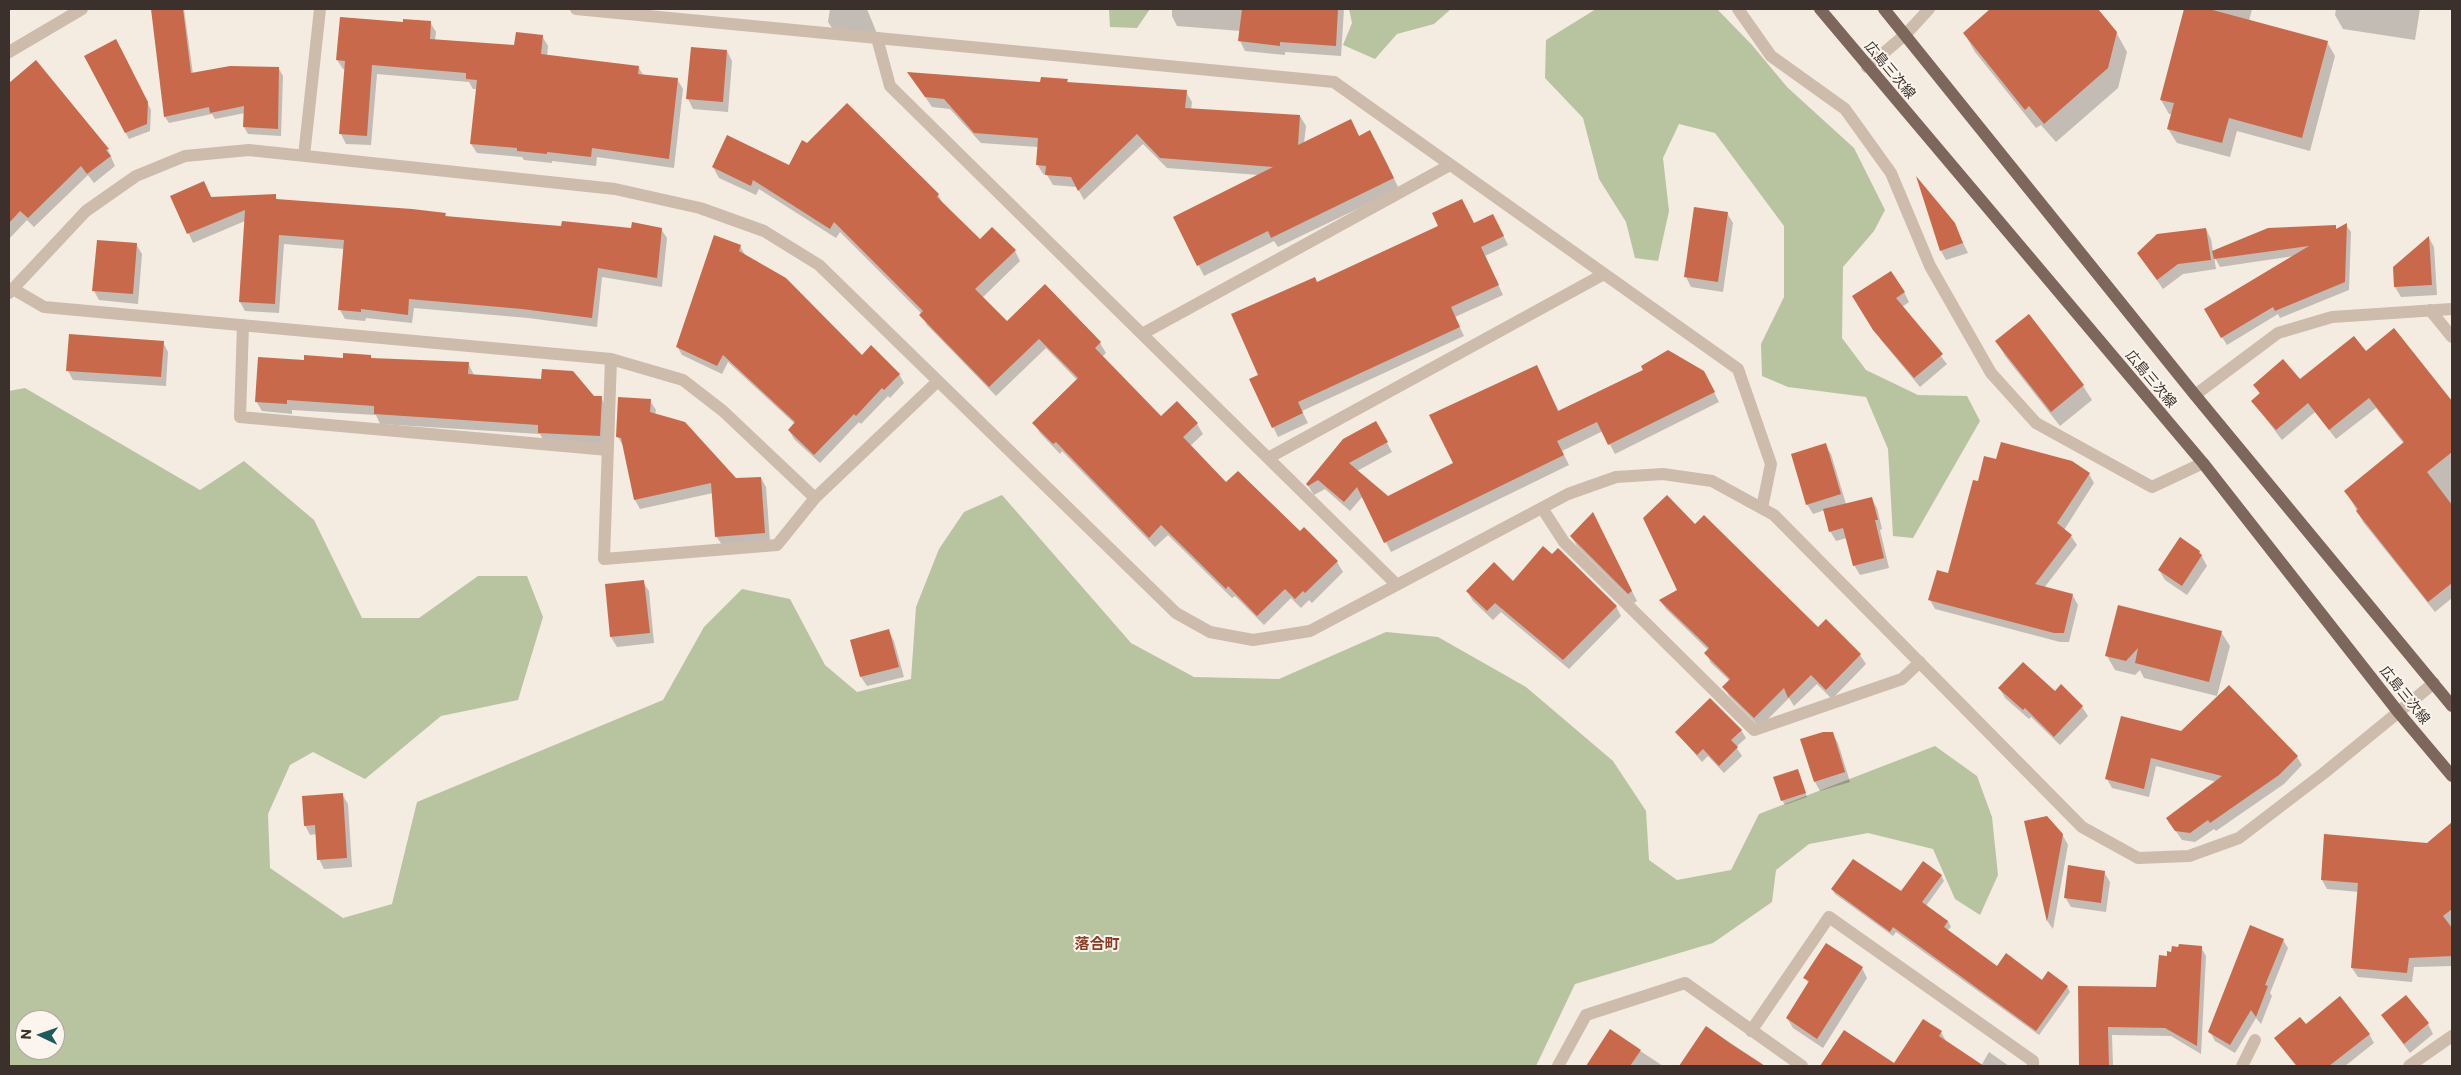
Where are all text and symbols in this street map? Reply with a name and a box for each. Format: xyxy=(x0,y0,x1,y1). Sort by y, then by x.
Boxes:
street label: 広島三次線 xyxy=(1861,38,1919,102)
street label: 広島三次線 xyxy=(2122,347,2180,411)
street label: 広島三次線 xyxy=(2376,663,2434,727)
district label: 落合町 xyxy=(1075,935,1119,953)
north arrow xyxy=(15,1010,65,1060)
text: N xyxy=(17,1029,34,1040)

